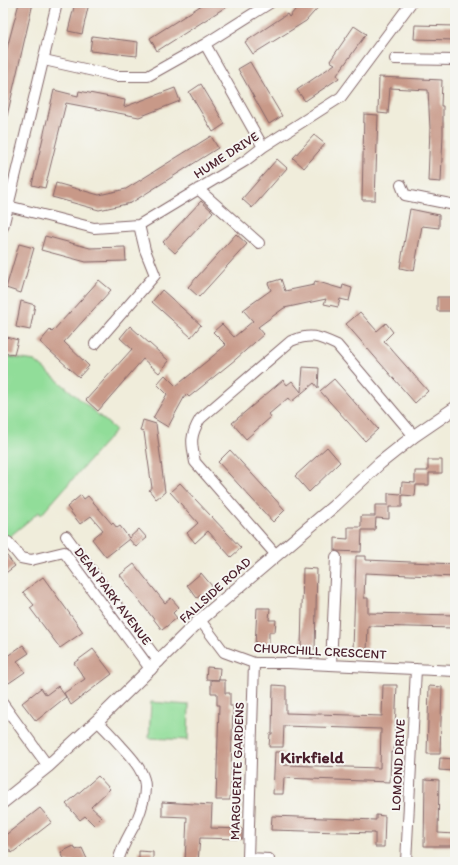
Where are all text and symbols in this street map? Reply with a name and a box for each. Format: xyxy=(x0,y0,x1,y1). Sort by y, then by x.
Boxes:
street label: HUME DRIVE xyxy=(191,128,261,182)
street label: DEAN PARK AVENUE xyxy=(71,544,155,648)
street label: FALLSIDE ROAD xyxy=(176,554,254,626)
street label: CHURCHILL CRESCENT xyxy=(253,640,388,662)
street label: MARGUERITE GARDENS xyxy=(227,702,247,840)
street label: LOMOND DRIVE xyxy=(388,719,408,811)
district label: Kirkfield xyxy=(280,747,344,767)

